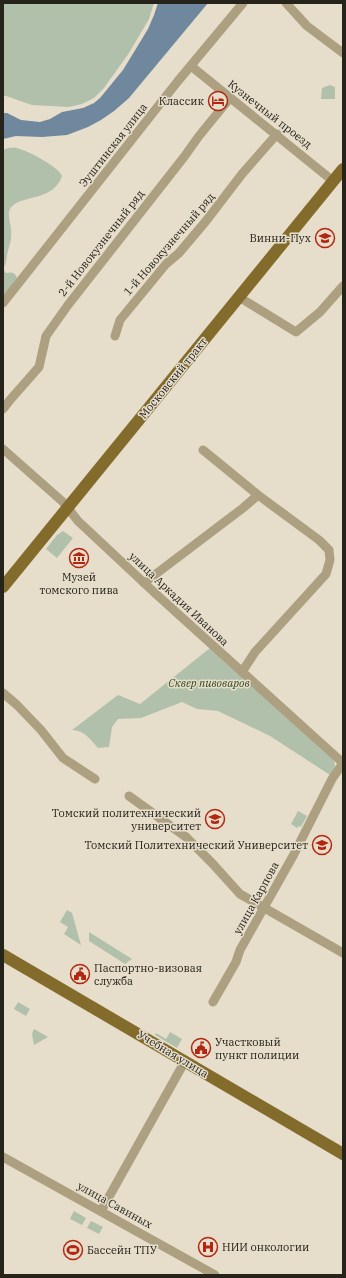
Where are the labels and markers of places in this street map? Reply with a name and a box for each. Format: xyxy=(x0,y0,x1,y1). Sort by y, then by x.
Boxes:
hotel icon: Классик xyxy=(207,90,229,112)
place label: Классик xyxy=(159,94,205,108)
school or university icon: Винни-Пух xyxy=(314,227,336,249)
place label: Винни-Пух xyxy=(249,231,311,245)
museum icon: Музей томского пива xyxy=(68,547,90,569)
place label: Музей томского пива xyxy=(39,570,119,597)
place label: Томский политехнический университет xyxy=(52,806,201,833)
school or university icon: Томский политехнический университет xyxy=(204,808,226,830)
school or university icon: Томский Политехнический Университет xyxy=(311,834,333,856)
place label: Томский Политехнический Университет xyxy=(84,838,308,852)
place label: Паспортно-визовая служба xyxy=(94,961,202,988)
public building icon: Паспортно-визовая служба xyxy=(69,963,91,985)
place label: Участковый пункт полиции xyxy=(215,1035,299,1062)
public building icon: Участковый пункт полиции xyxy=(190,1037,212,1059)
hospital icon: НИИ онкологии xyxy=(197,1236,219,1258)
sports icon: Бассейн ТПУ xyxy=(62,1239,84,1261)
place label: НИИ онкологии xyxy=(222,1240,309,1254)
place label: Бассейн ТПУ xyxy=(87,1243,158,1257)

